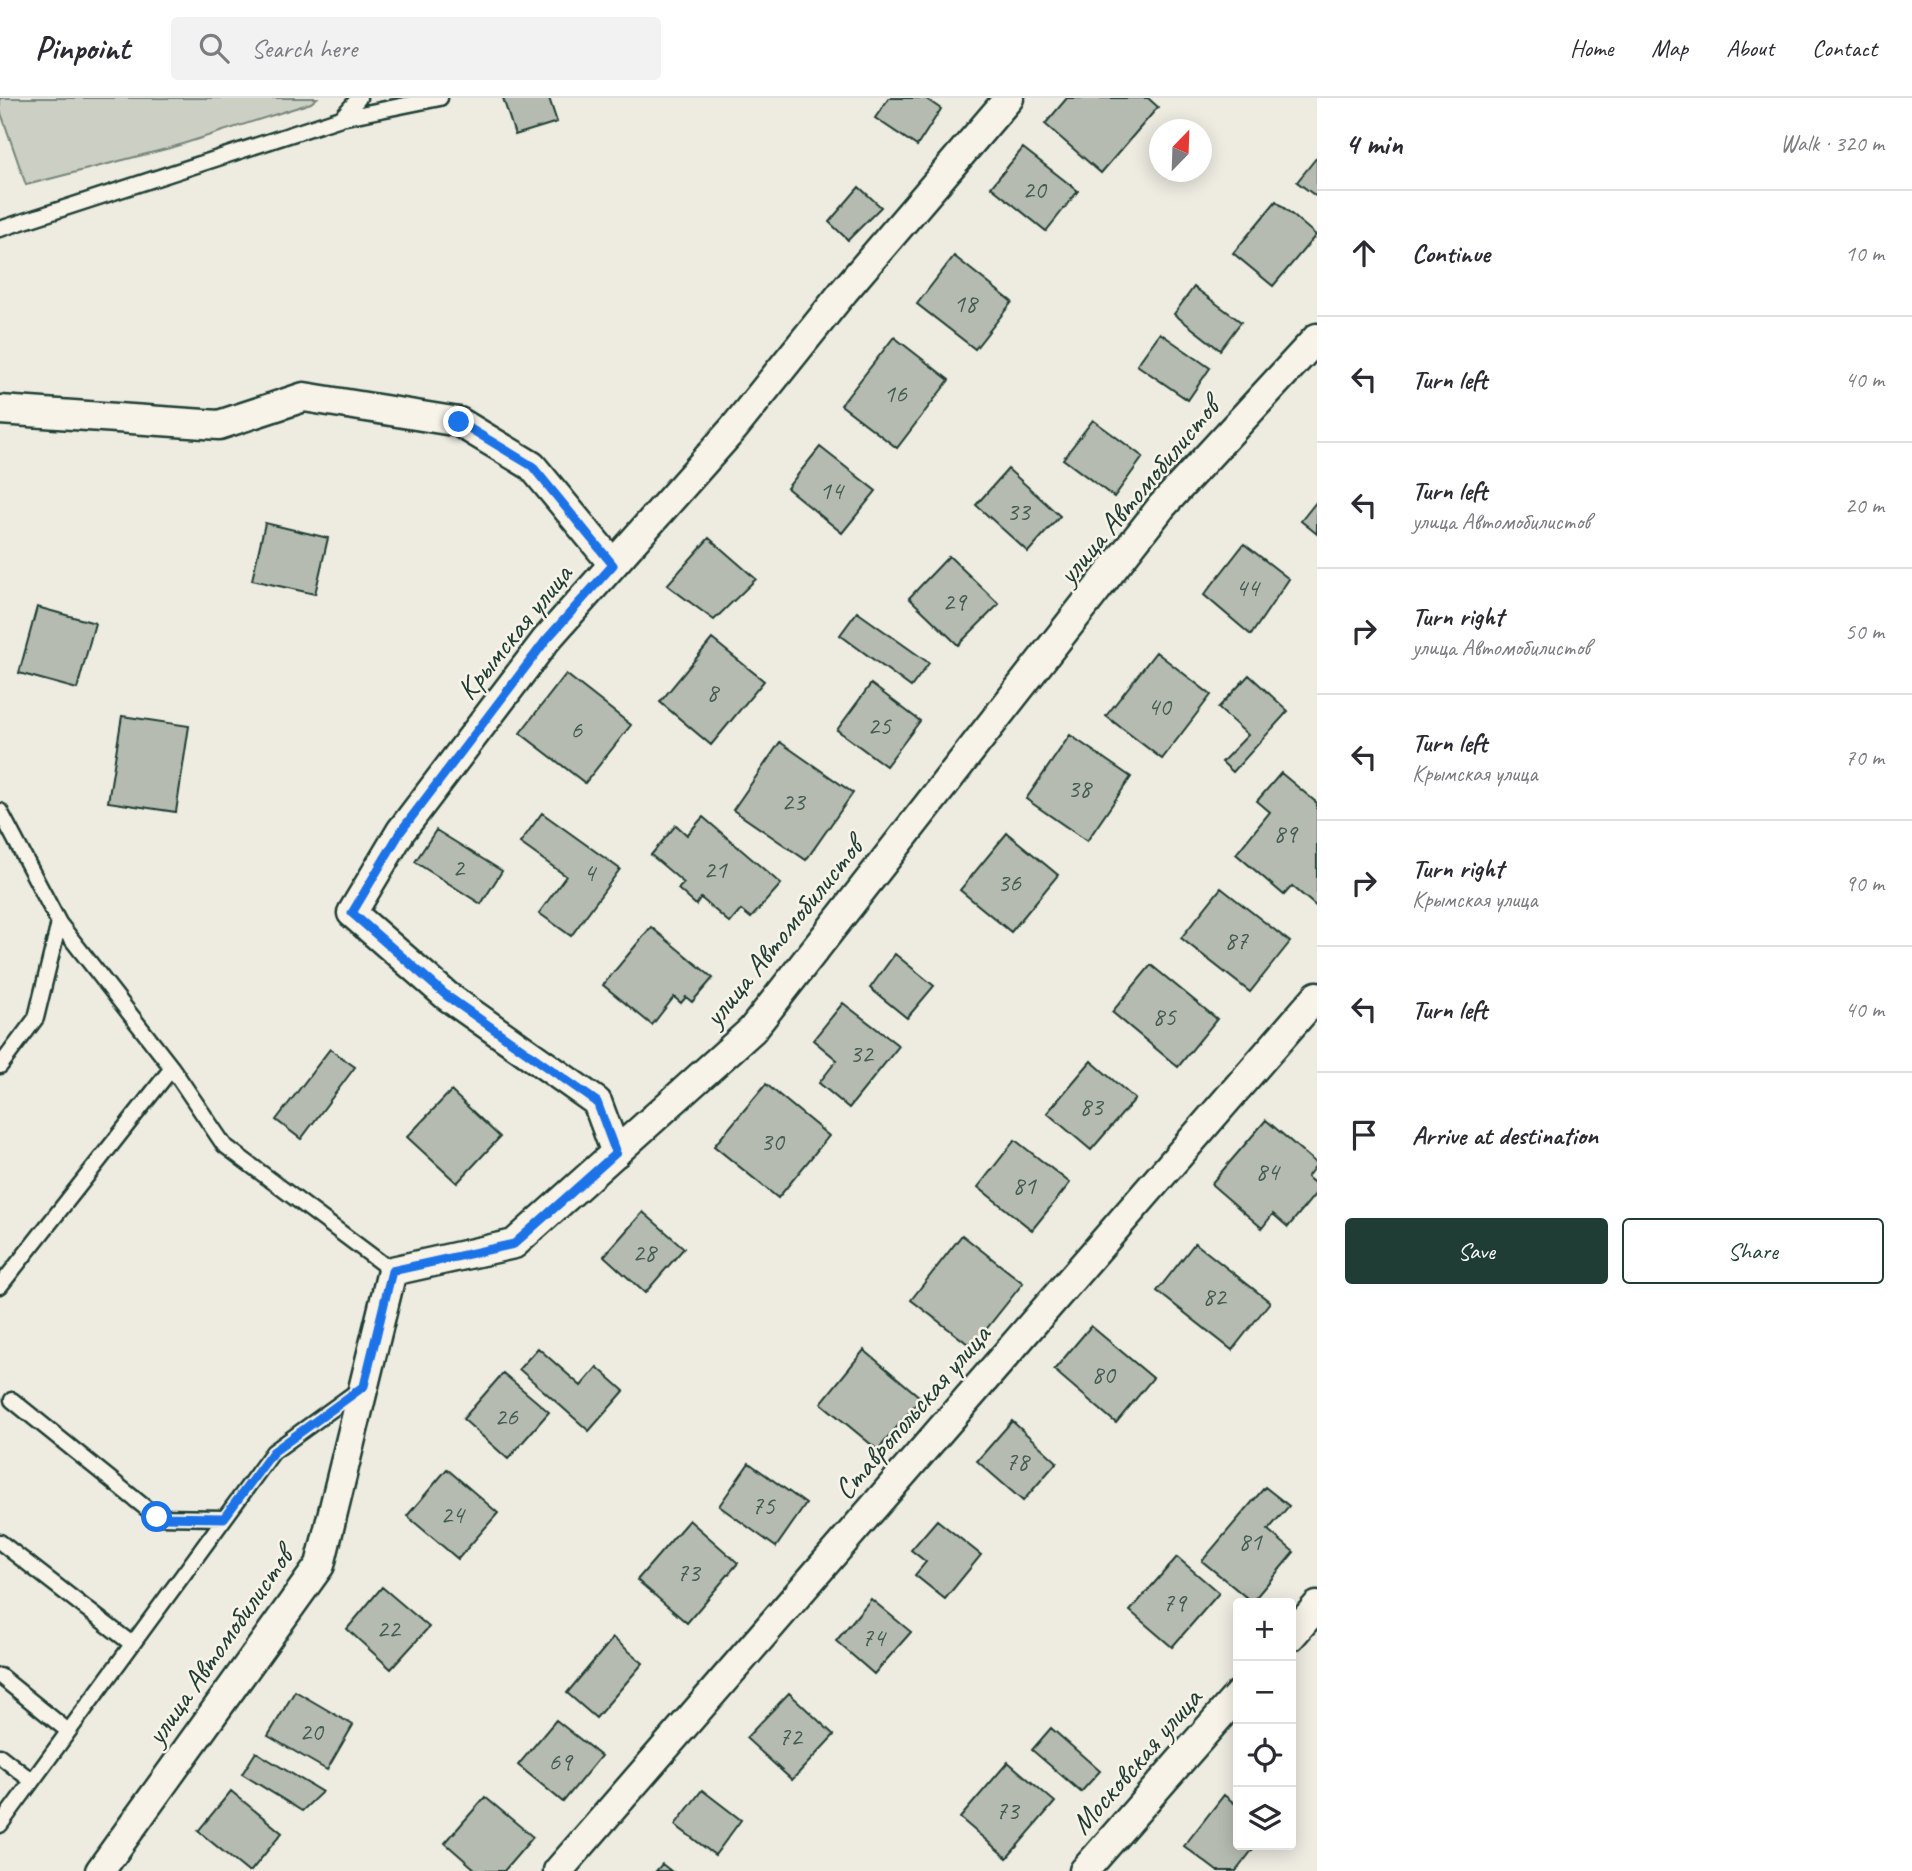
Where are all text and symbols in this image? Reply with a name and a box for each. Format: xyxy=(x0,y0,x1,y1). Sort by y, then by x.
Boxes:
search box xyxy=(171,17,661,80)
text: Pinpoint xyxy=(35,27,129,69)
icon: search xyxy=(195,29,233,67)
text: Search here xyxy=(251,32,357,65)
text: Home xyxy=(1570,33,1613,63)
text: Map xyxy=(1651,33,1688,63)
text: About xyxy=(1726,33,1774,63)
text: Contact xyxy=(1812,33,1877,63)
north arrow xyxy=(1149,119,1212,182)
text: 4 min xyxy=(1345,125,1402,163)
text: Walk · 320 m xyxy=(1780,129,1884,158)
house number: 20 xyxy=(1022,173,1048,206)
icon: ahead xyxy=(1345,234,1383,272)
text: Continue xyxy=(1412,237,1490,270)
text: 10 m xyxy=(1845,239,1884,268)
house number: 18 xyxy=(953,287,979,320)
icon: left xyxy=(1345,360,1383,398)
text: Turn left xyxy=(1412,363,1487,396)
text: 40 m xyxy=(1845,365,1884,394)
house number: 16 xyxy=(883,377,908,410)
street label: улица Автомобилистов xyxy=(1047,384,1232,594)
route end xyxy=(443,406,474,437)
house number: 14 xyxy=(819,474,845,507)
text: Turn left xyxy=(1412,474,1487,507)
icon: left xyxy=(1345,486,1383,524)
text: 20 m xyxy=(1845,491,1884,520)
house number: 33 xyxy=(1006,495,1032,528)
text: улица Автомобилистов xyxy=(1412,507,1590,536)
street label: Крымская улица xyxy=(448,555,581,707)
house number: 44 xyxy=(1235,571,1261,604)
house number: 29 xyxy=(942,585,968,618)
text: Turn right xyxy=(1412,600,1503,633)
icon: right xyxy=(1345,612,1383,650)
text: 50 m xyxy=(1845,617,1884,646)
text: улица Автомобилистов xyxy=(1412,633,1590,662)
house number: 8 xyxy=(706,676,720,709)
house number: 40 xyxy=(1147,690,1173,723)
house number: 25 xyxy=(867,709,892,742)
house number: 6 xyxy=(570,713,583,746)
text: Turn left xyxy=(1412,726,1487,759)
icon: left xyxy=(1345,738,1383,776)
text: 70 m xyxy=(1845,743,1884,772)
text: Крымская улица xyxy=(1412,759,1537,788)
house number: 38 xyxy=(1067,772,1093,805)
house number: 23 xyxy=(781,785,807,818)
house number: 89 xyxy=(1273,817,1299,850)
street label: улица Автомобилистов xyxy=(694,824,875,1036)
house number: 2 xyxy=(452,851,466,884)
text: Turn right xyxy=(1412,852,1503,885)
house number: 21 xyxy=(703,853,728,886)
house number: 4 xyxy=(583,856,597,889)
icon: right xyxy=(1345,864,1383,902)
house number: 36 xyxy=(997,866,1022,899)
text: 90 m xyxy=(1845,869,1884,898)
text: Крымская улица xyxy=(1412,885,1537,914)
house number: 87 xyxy=(1224,924,1249,957)
icon: left xyxy=(1345,990,1383,1028)
text: Turn left xyxy=(1412,993,1487,1026)
text: 40 m xyxy=(1845,995,1884,1024)
house number: 85 xyxy=(1152,1000,1177,1033)
house number: 32 xyxy=(849,1037,875,1070)
house number: 83 xyxy=(1079,1090,1105,1123)
icon: arrive xyxy=(1345,1116,1383,1154)
text: Arrive at destination xyxy=(1412,1119,1598,1152)
house number: 30 xyxy=(760,1125,786,1158)
house number: 84 xyxy=(1255,1155,1281,1188)
house number: 81 xyxy=(1012,1169,1037,1202)
button: Save xyxy=(1345,1218,1608,1284)
button: Share xyxy=(1622,1218,1884,1284)
house number: 28 xyxy=(632,1236,658,1269)
house number: 82 xyxy=(1202,1280,1228,1313)
street label: Ставропольская улица xyxy=(825,1315,1000,1507)
house number: 80 xyxy=(1091,1358,1117,1391)
house number: 26 xyxy=(494,1400,519,1433)
house number: 78 xyxy=(1005,1445,1031,1478)
house number: 75 xyxy=(751,1489,776,1522)
house number: 24 xyxy=(440,1498,466,1531)
route start xyxy=(141,1501,172,1532)
house number: 81 xyxy=(1238,1525,1263,1558)
street label: улица Автомобилистов xyxy=(136,1534,305,1754)
house number: 73 xyxy=(676,1556,702,1589)
house number: 79 xyxy=(1162,1586,1188,1619)
map controls xyxy=(1233,1598,1296,1850)
button: + xyxy=(1233,1598,1296,1661)
house number: 22 xyxy=(376,1612,402,1645)
house number: 74 xyxy=(861,1621,887,1654)
button: − xyxy=(1233,1661,1296,1724)
street label: Московская улица xyxy=(1062,1679,1211,1842)
house number: 20 xyxy=(299,1715,325,1748)
house number: 72 xyxy=(778,1720,804,1753)
button: locate xyxy=(1233,1724,1296,1787)
house number: 69 xyxy=(548,1745,574,1778)
button: layers xyxy=(1233,1787,1296,1850)
house number: 73 xyxy=(995,1794,1021,1827)

